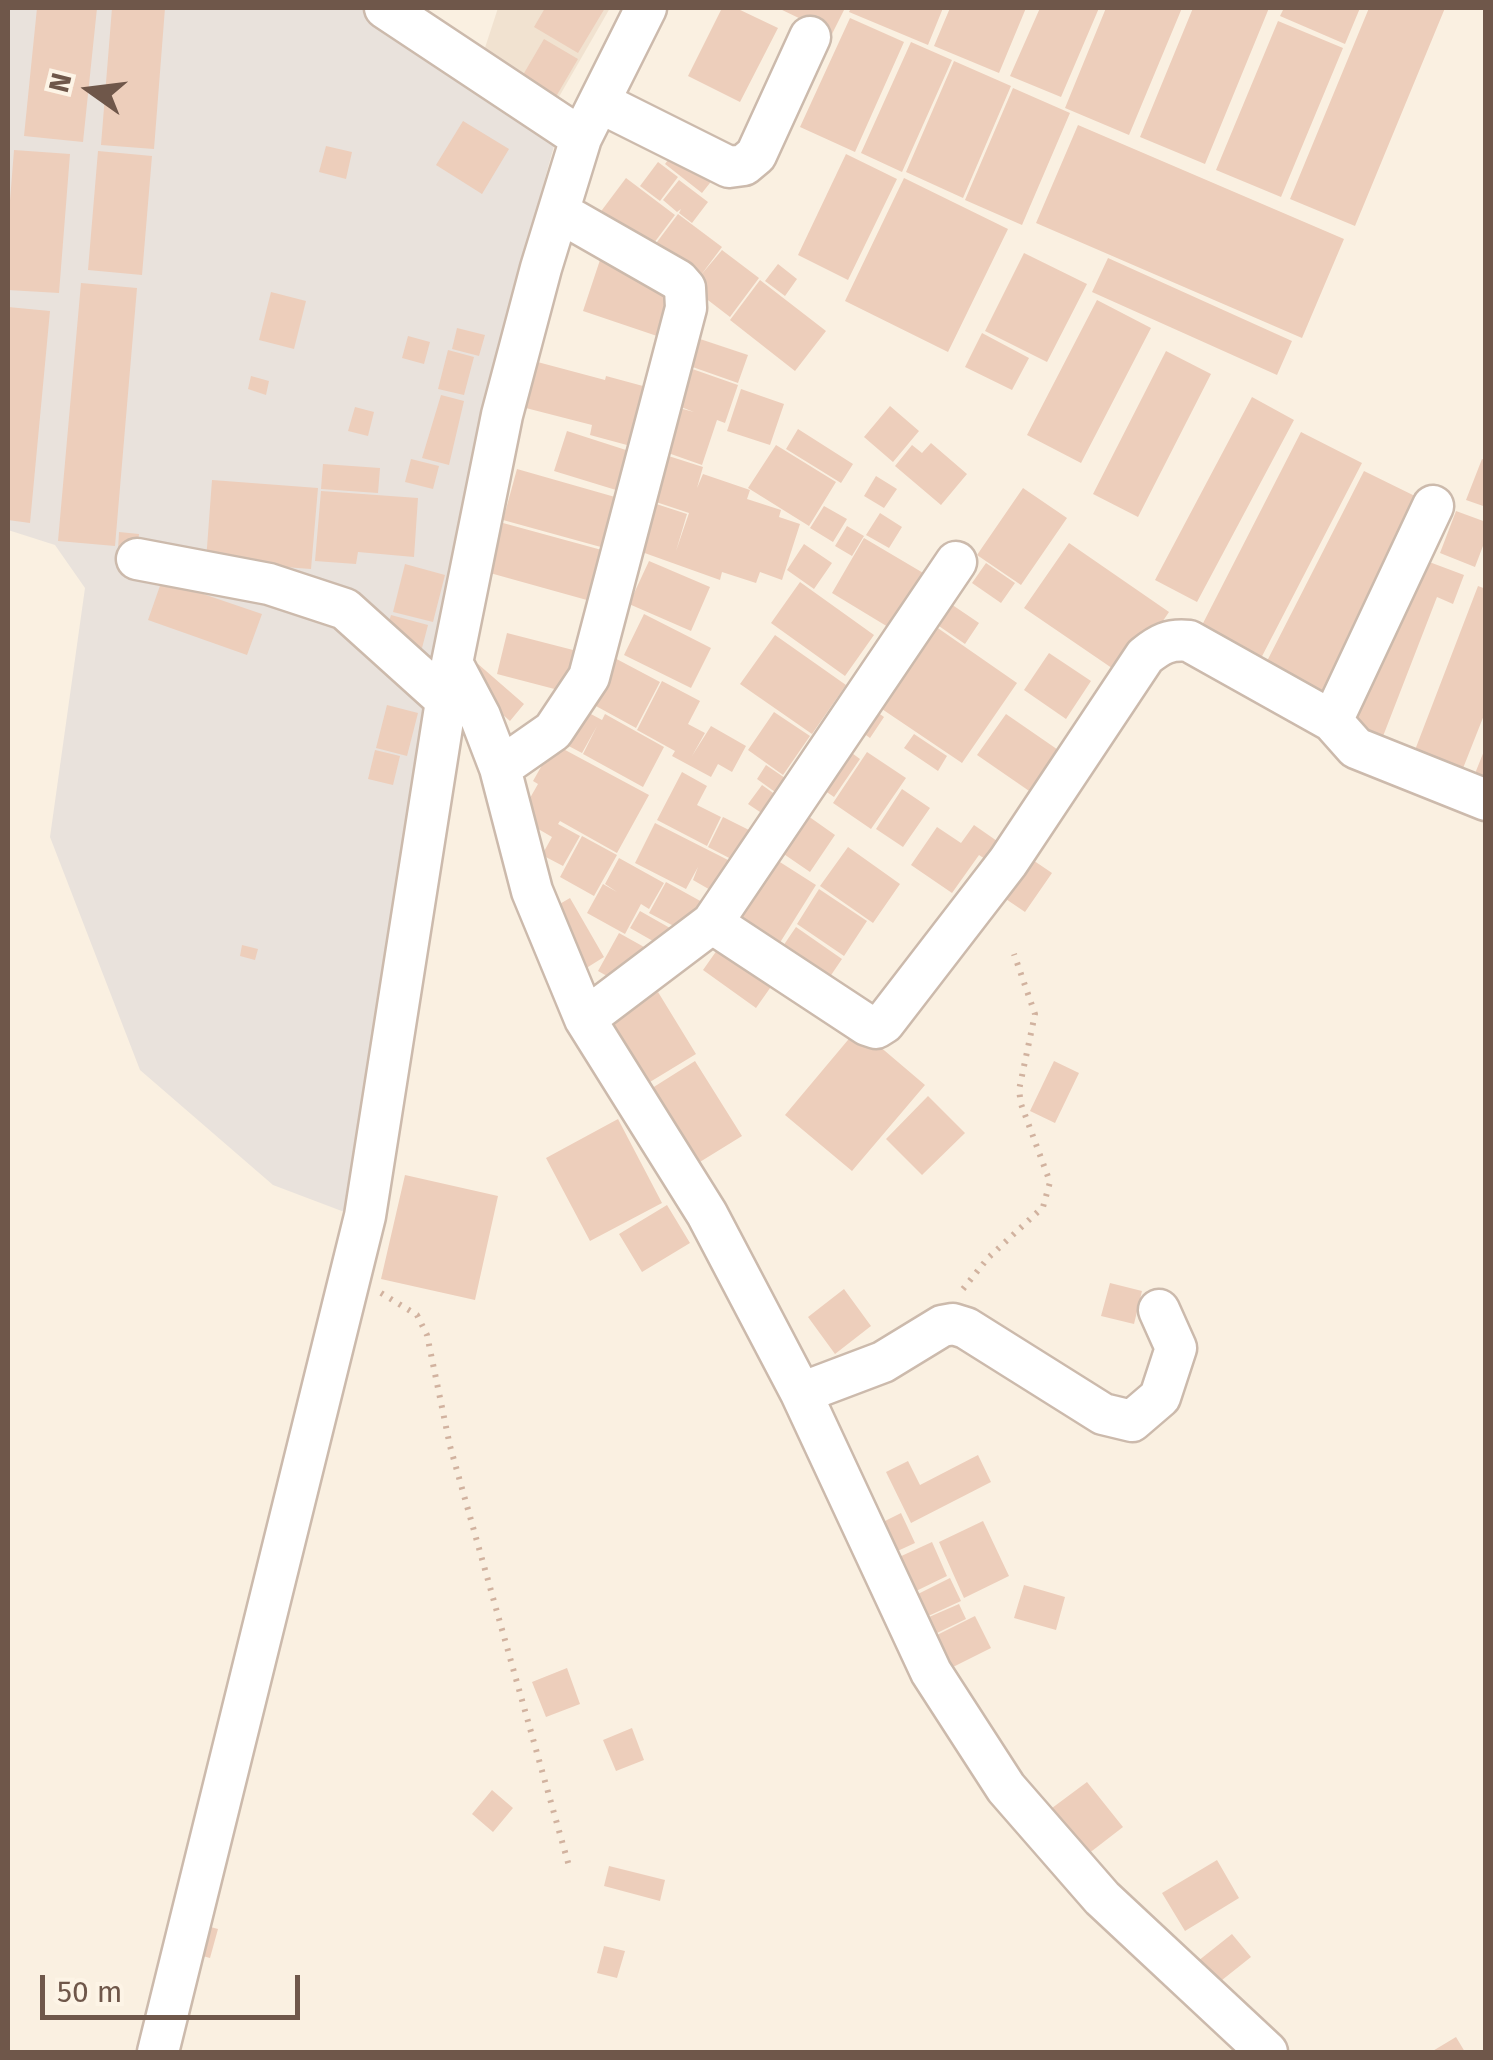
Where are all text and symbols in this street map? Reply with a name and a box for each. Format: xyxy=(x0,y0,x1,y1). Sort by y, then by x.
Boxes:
north arrow xyxy=(40,40,140,140)
text: N xyxy=(42,70,79,96)
scale bar xyxy=(45,1955,305,2017)
text: 50 m xyxy=(57,1974,122,2010)

